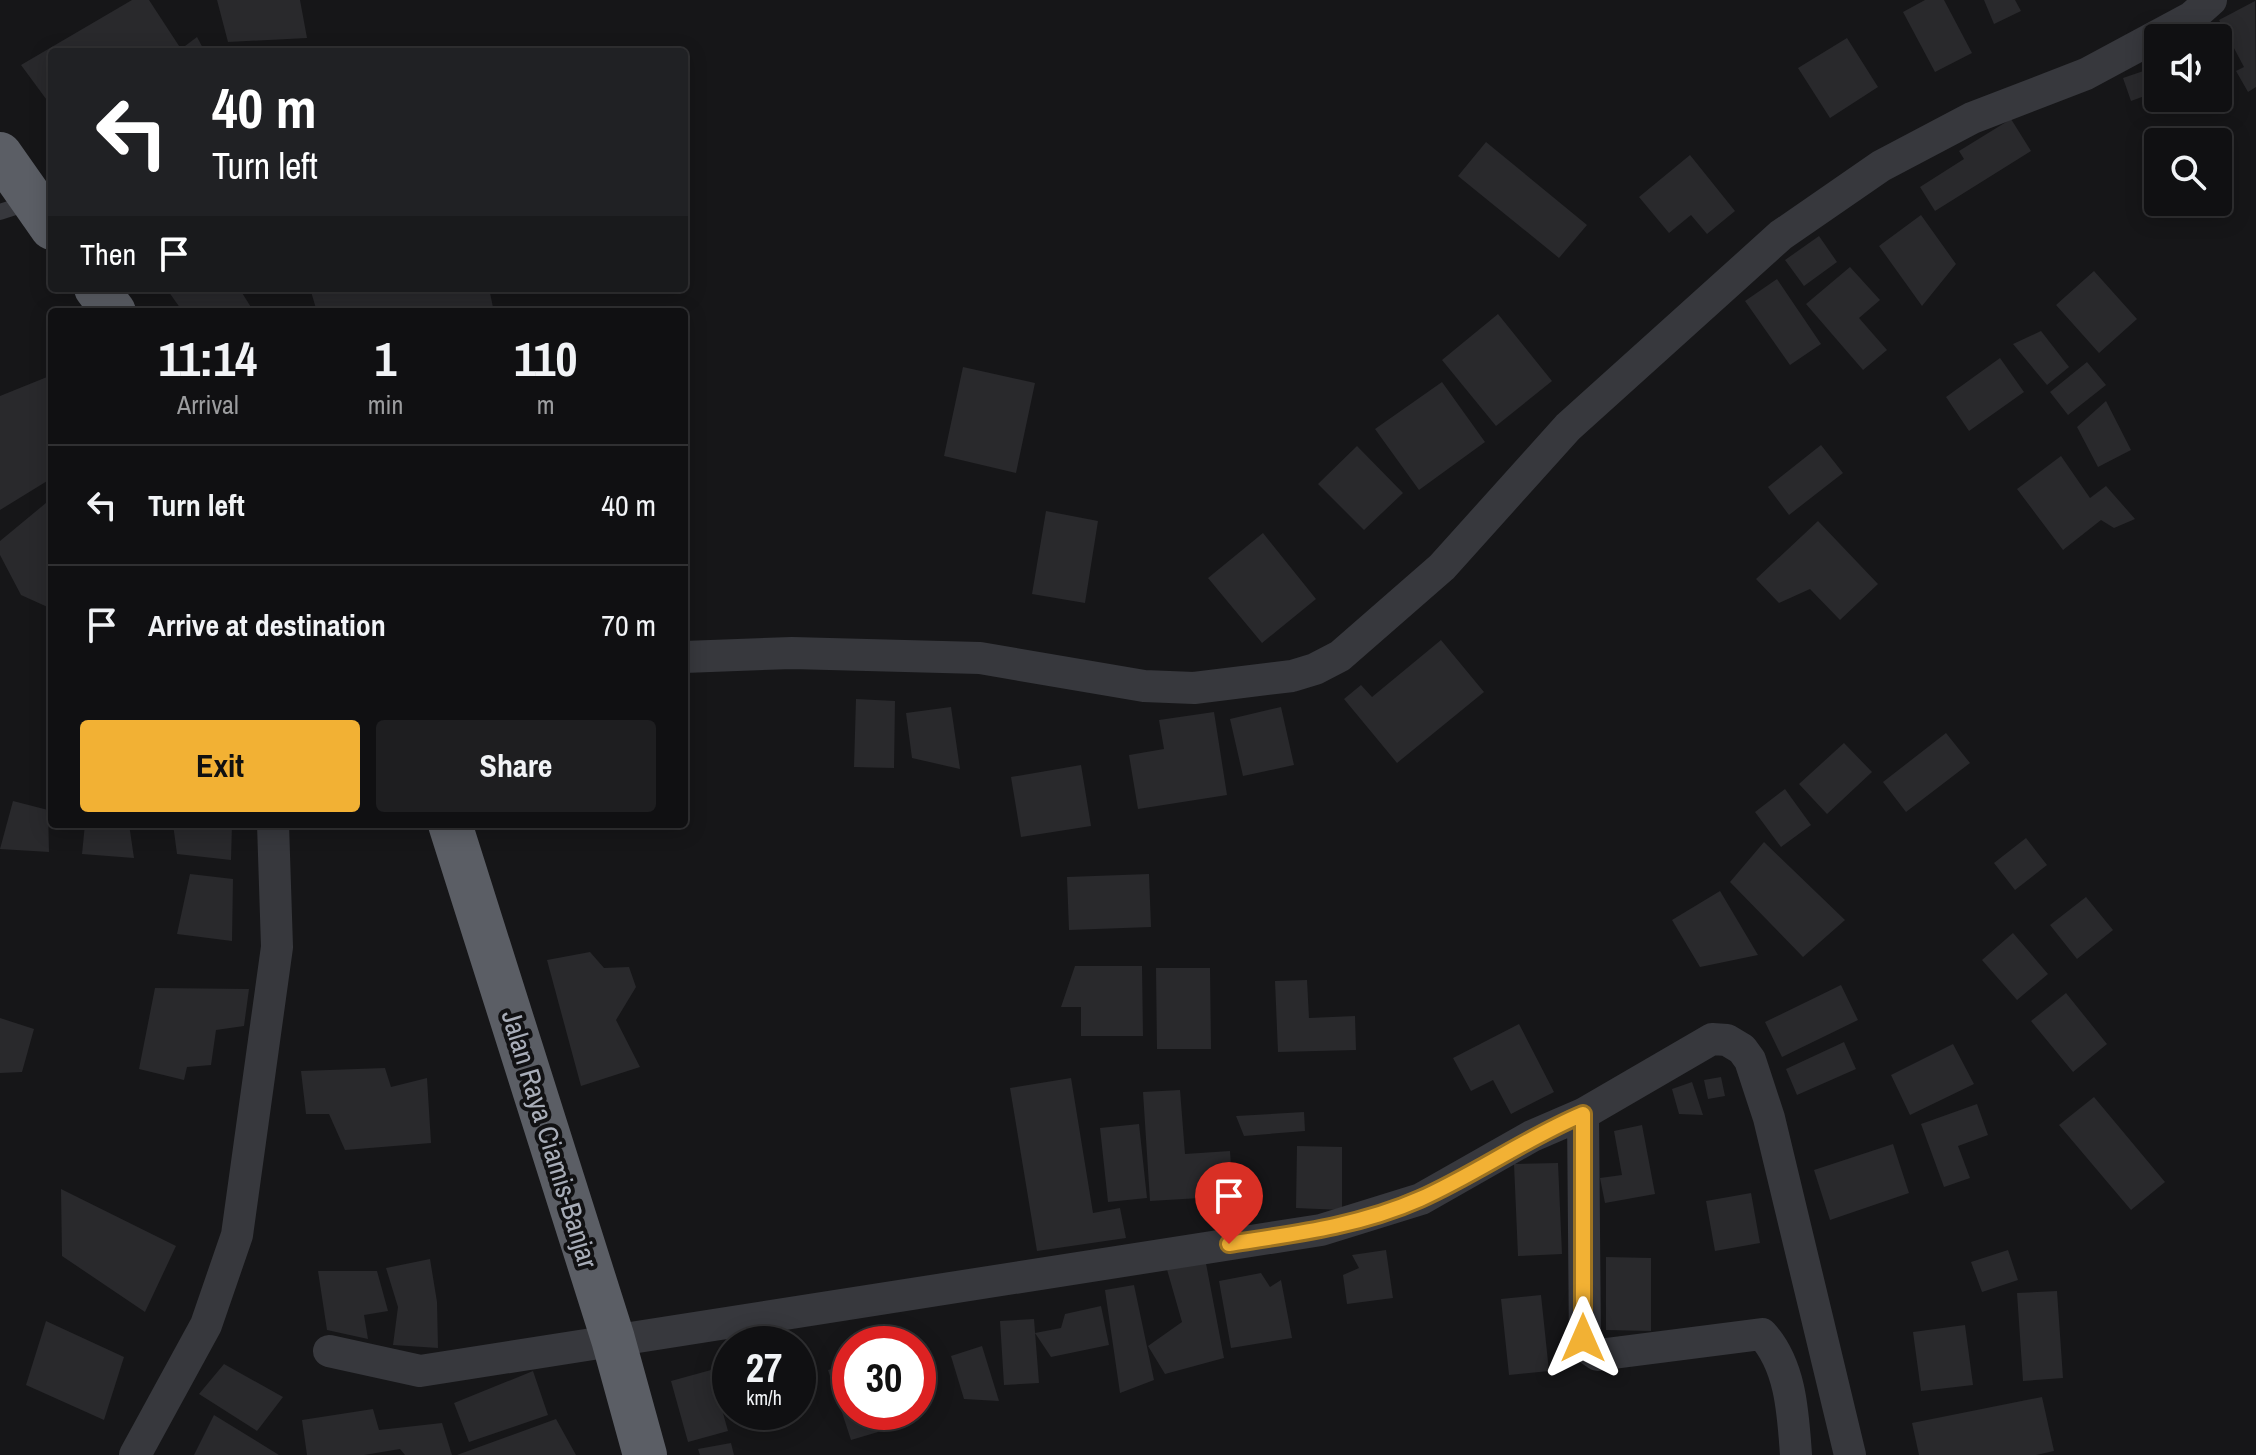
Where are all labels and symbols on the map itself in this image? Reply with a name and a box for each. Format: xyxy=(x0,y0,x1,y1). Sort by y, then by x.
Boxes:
street label: Jalan Raya Ciamis-Banjar xyxy=(493,1005,607,1273)
pin xyxy=(1195,1162,1263,1244)
position arrow xyxy=(1541,1296,1625,1380)
speed limit sign: 30 xyxy=(832,1326,936,1430)

